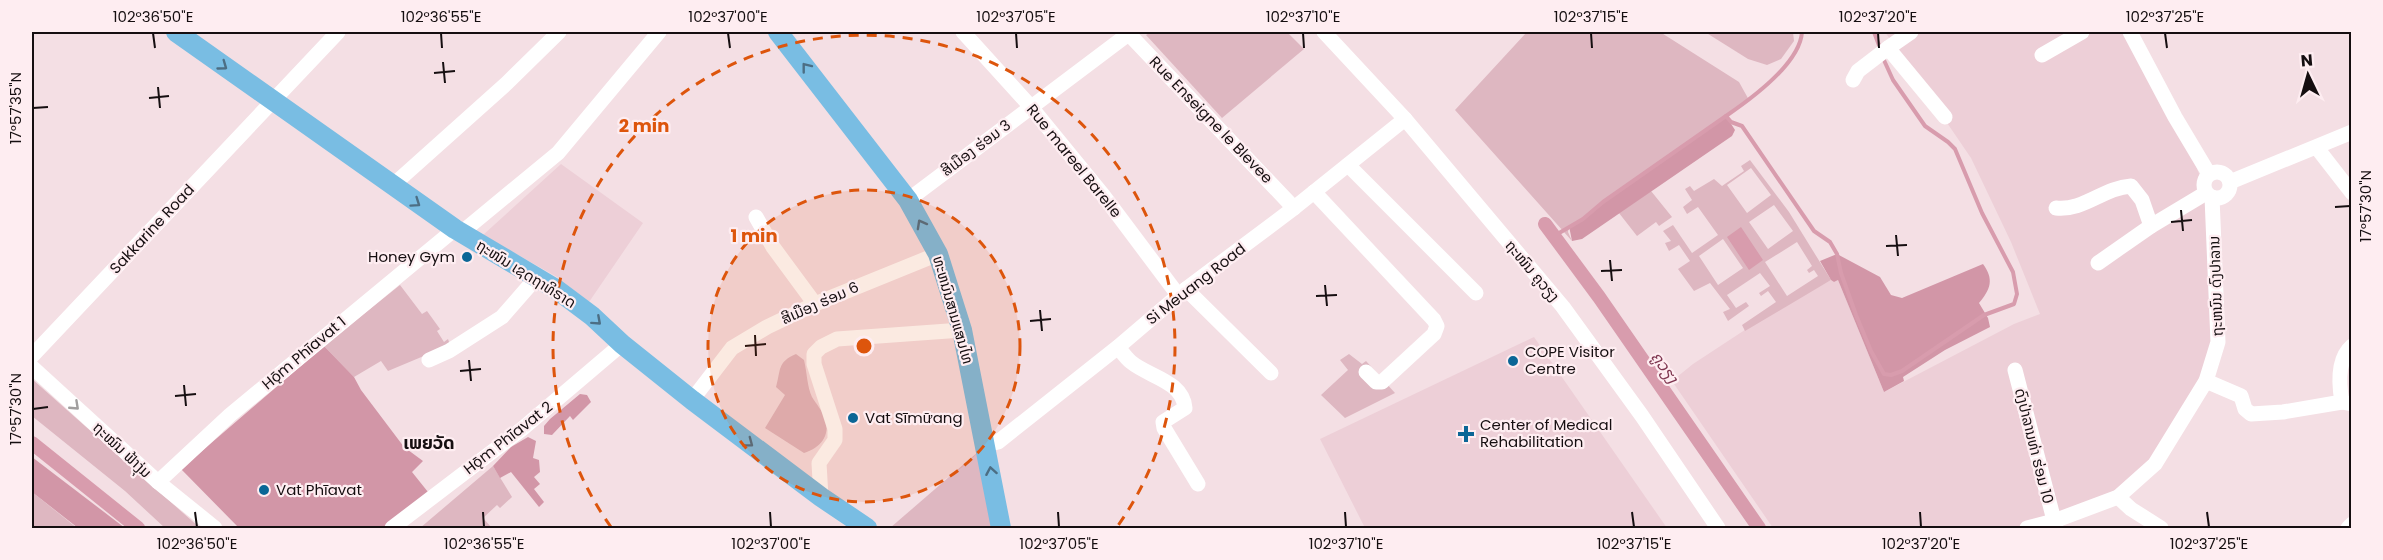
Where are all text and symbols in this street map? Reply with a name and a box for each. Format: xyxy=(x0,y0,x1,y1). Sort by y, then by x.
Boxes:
text: 102°36'50"E xyxy=(113,6,193,27)
text: 102°36'55"E xyxy=(401,6,481,27)
text: 102°37'00"E xyxy=(688,6,768,27)
text: 102°37'05"E xyxy=(976,6,1056,27)
text: 102°37'10"E xyxy=(1266,6,1340,27)
text: 102°37'15"E xyxy=(1554,6,1628,27)
text: 102°37'20"E xyxy=(1839,6,1917,27)
text: 102°37'25"E xyxy=(2126,6,2204,27)
north arrow xyxy=(2278,45,2338,105)
text: N xyxy=(2300,49,2314,73)
street label: Rue Enseigne le Blevee xyxy=(1145,51,1278,188)
one-way arrow xyxy=(217,58,228,69)
one-way arrow xyxy=(802,63,813,74)
text: 17°57'35"N xyxy=(5,72,26,144)
street label: Rue mareel Barelle xyxy=(1022,100,1127,222)
text: 2 min xyxy=(619,113,669,138)
street label: ສີເມືອງ ຮ່ອມ 3 xyxy=(936,114,1015,181)
text: 17°57'30"N xyxy=(2355,170,2376,242)
street label: Sakkarine Road xyxy=(104,179,199,278)
one-way arrow xyxy=(410,196,421,207)
one-way arrow xyxy=(917,220,928,230)
text: 1 min xyxy=(730,223,778,248)
street label: ຖະໜົນ ເຊດຖາທິຣາດ xyxy=(472,234,580,313)
street label: ຖະໜົນ ຄູວຽງ xyxy=(1500,235,1564,306)
street label: ຖະຫນົນ ດົງປາລານ xyxy=(2203,235,2228,337)
street label: Si Meuang Road xyxy=(1141,238,1250,329)
place label: Honey Gym xyxy=(368,246,455,267)
marker: Honey Gym xyxy=(460,250,474,264)
street label: ທະຫນົນສາມແສນໄທ xyxy=(928,253,979,366)
street label: ສີເມືອງ ຮ່ອມ 6 xyxy=(778,276,862,329)
street label: Hǭm Phīavat 1 xyxy=(257,311,350,394)
one-way arrow xyxy=(590,314,601,325)
centre of rings xyxy=(854,336,874,356)
place label: COPE Visitor Centre xyxy=(1525,341,1615,379)
water label: ຄູວຽງ xyxy=(1645,347,1684,389)
marker: COPE Visitor Centre xyxy=(1506,354,1520,368)
text: 17°57'30"N xyxy=(5,373,26,445)
street label: ດົງປ່າລານທ່າ ຮ່ອມ 10 xyxy=(2010,386,2059,506)
street label: Hǭm Phīavat 2 xyxy=(459,396,557,479)
one-way arrow xyxy=(68,399,78,410)
place label: Vat Sīmư̄ang xyxy=(865,407,963,428)
marker: Vat Sīmư̄ang xyxy=(846,411,860,425)
place label: Center of Medical Rehabilitation xyxy=(1480,414,1612,452)
street label: ຖະໝົນ ຟ້າງຸ່ມ xyxy=(87,417,156,484)
marker: Center of Medical Rehabilitation xyxy=(1457,425,1475,443)
district label: ເພຍວັດ xyxy=(403,430,455,455)
one-way arrow xyxy=(743,435,754,446)
one-way arrow xyxy=(985,466,998,476)
place label: Vat Phīavat xyxy=(276,479,362,500)
marker: Vat Phīavat xyxy=(257,483,271,497)
text: 102°36'50"E xyxy=(157,533,237,554)
text: 102°36'55"E xyxy=(444,533,524,554)
text: 102°37'00"E xyxy=(731,533,811,554)
text: 102°37'05"E xyxy=(1019,533,1099,554)
text: 102°37'10"E xyxy=(1309,533,1383,554)
text: 102°37'15"E xyxy=(1597,533,1671,554)
text: 102°37'20"E xyxy=(1882,533,1960,554)
text: 102°37'25"E xyxy=(2170,533,2248,554)

